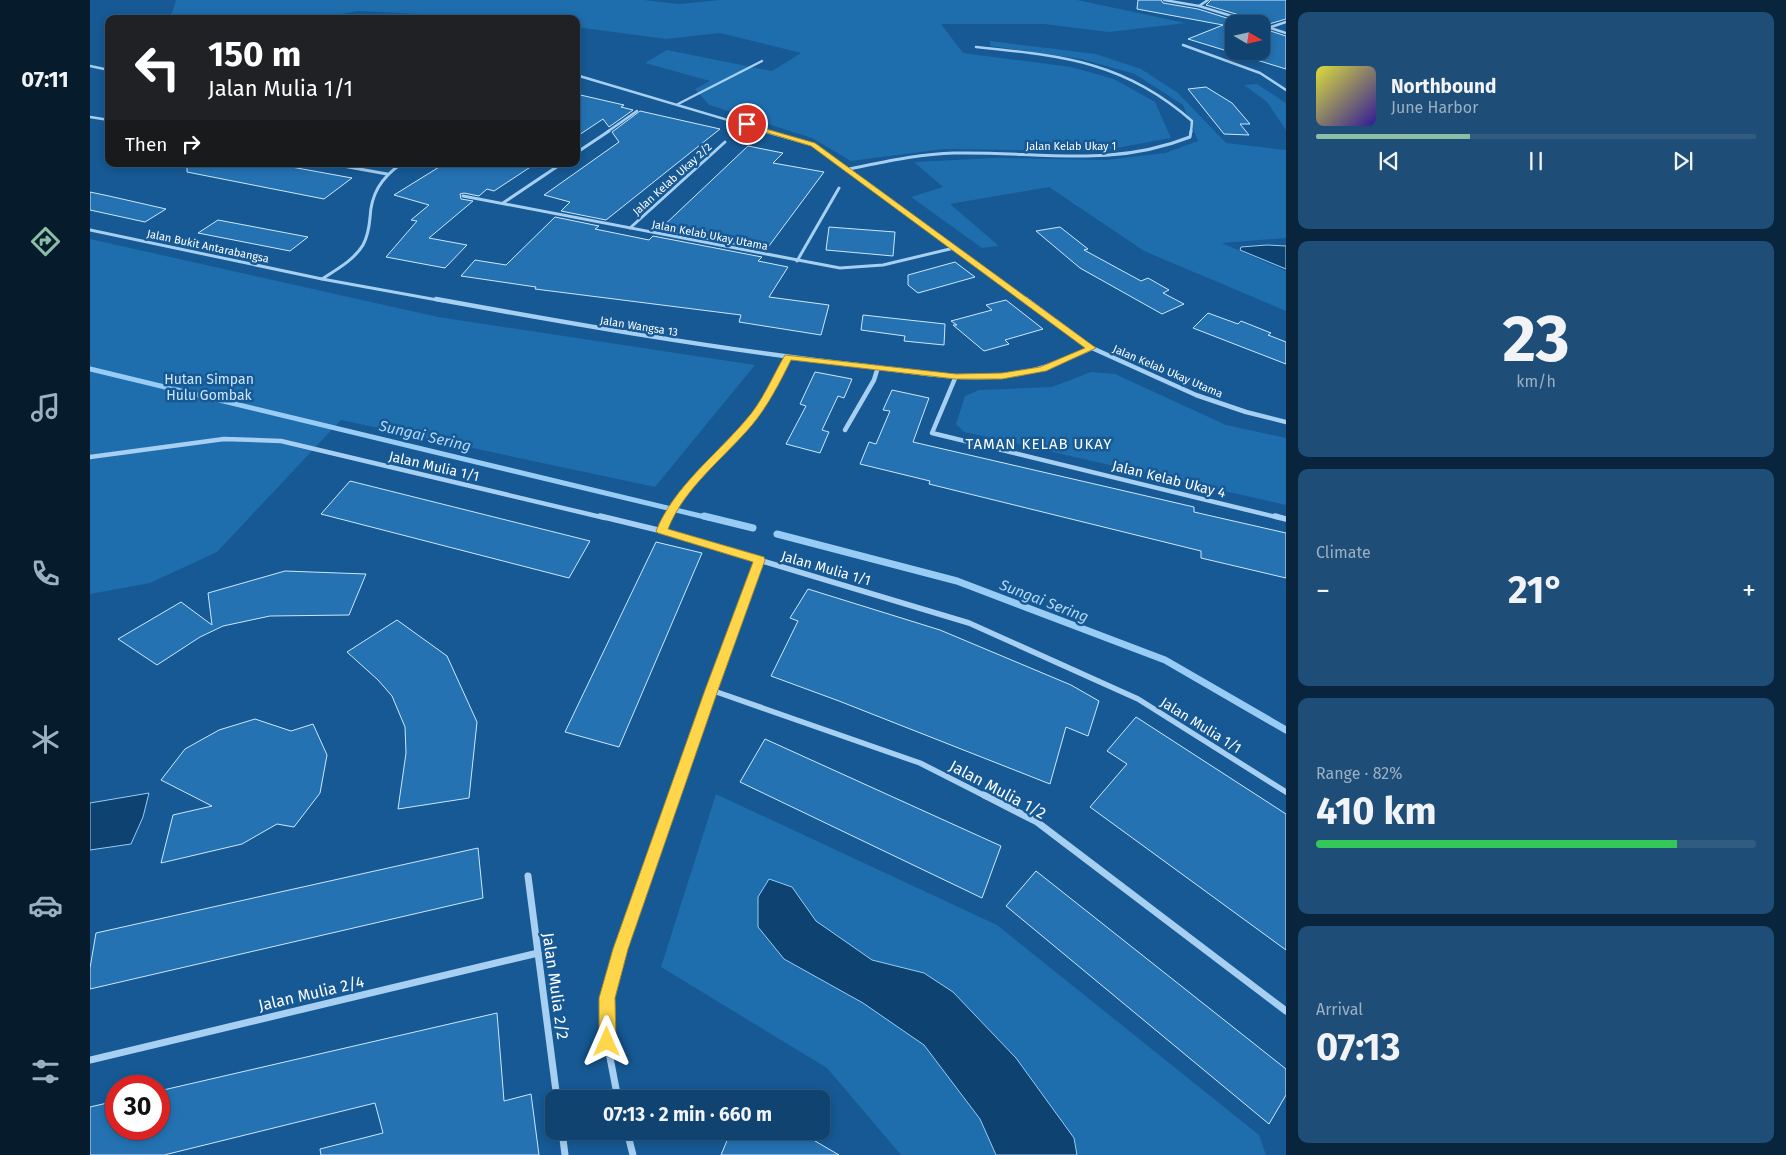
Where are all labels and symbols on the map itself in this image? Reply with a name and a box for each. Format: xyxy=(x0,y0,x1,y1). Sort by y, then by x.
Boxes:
north arrow xyxy=(1225,15,1270,60)
pin xyxy=(726,103,768,145)
street label: Jalan Kelab Ukay 1 xyxy=(1026,140,1116,153)
street label: Jalan Kelab Ukay 2/2 xyxy=(630,141,714,218)
street label: Jalan Kelab Ukay Utama xyxy=(651,218,769,253)
street label: Jalan Bukit Antarabangsa xyxy=(146,227,270,266)
street label: Jalan Wangsa 13 xyxy=(599,314,679,339)
street label: Jalan Kelab Ukay Utama xyxy=(1111,342,1225,401)
park label: Hutan Simpan Hulu Gombak xyxy=(164,371,254,404)
water label: Sungai Sering xyxy=(376,416,473,455)
district label: TAMAN KELAB UKAY xyxy=(966,435,1112,453)
street label: Jalan Mulia 1/1 xyxy=(387,448,481,485)
street label: Jalan Kelab Ukay 4 xyxy=(1110,457,1228,502)
street label: Jalan Mulia 1/1 xyxy=(779,548,873,589)
water label: Sungai Sering xyxy=(996,575,1091,626)
street label: Jalan Mulia 1/1 xyxy=(1157,694,1244,757)
street label: Jalan Mulia 1/2 xyxy=(946,756,1049,823)
street label: Jalan Mulia 2/2 xyxy=(539,931,572,1041)
street label: Jalan Mulia 2/4 xyxy=(256,972,366,1015)
position arrow xyxy=(580,1015,632,1067)
speed limit sign: 30 xyxy=(105,1075,170,1140)

